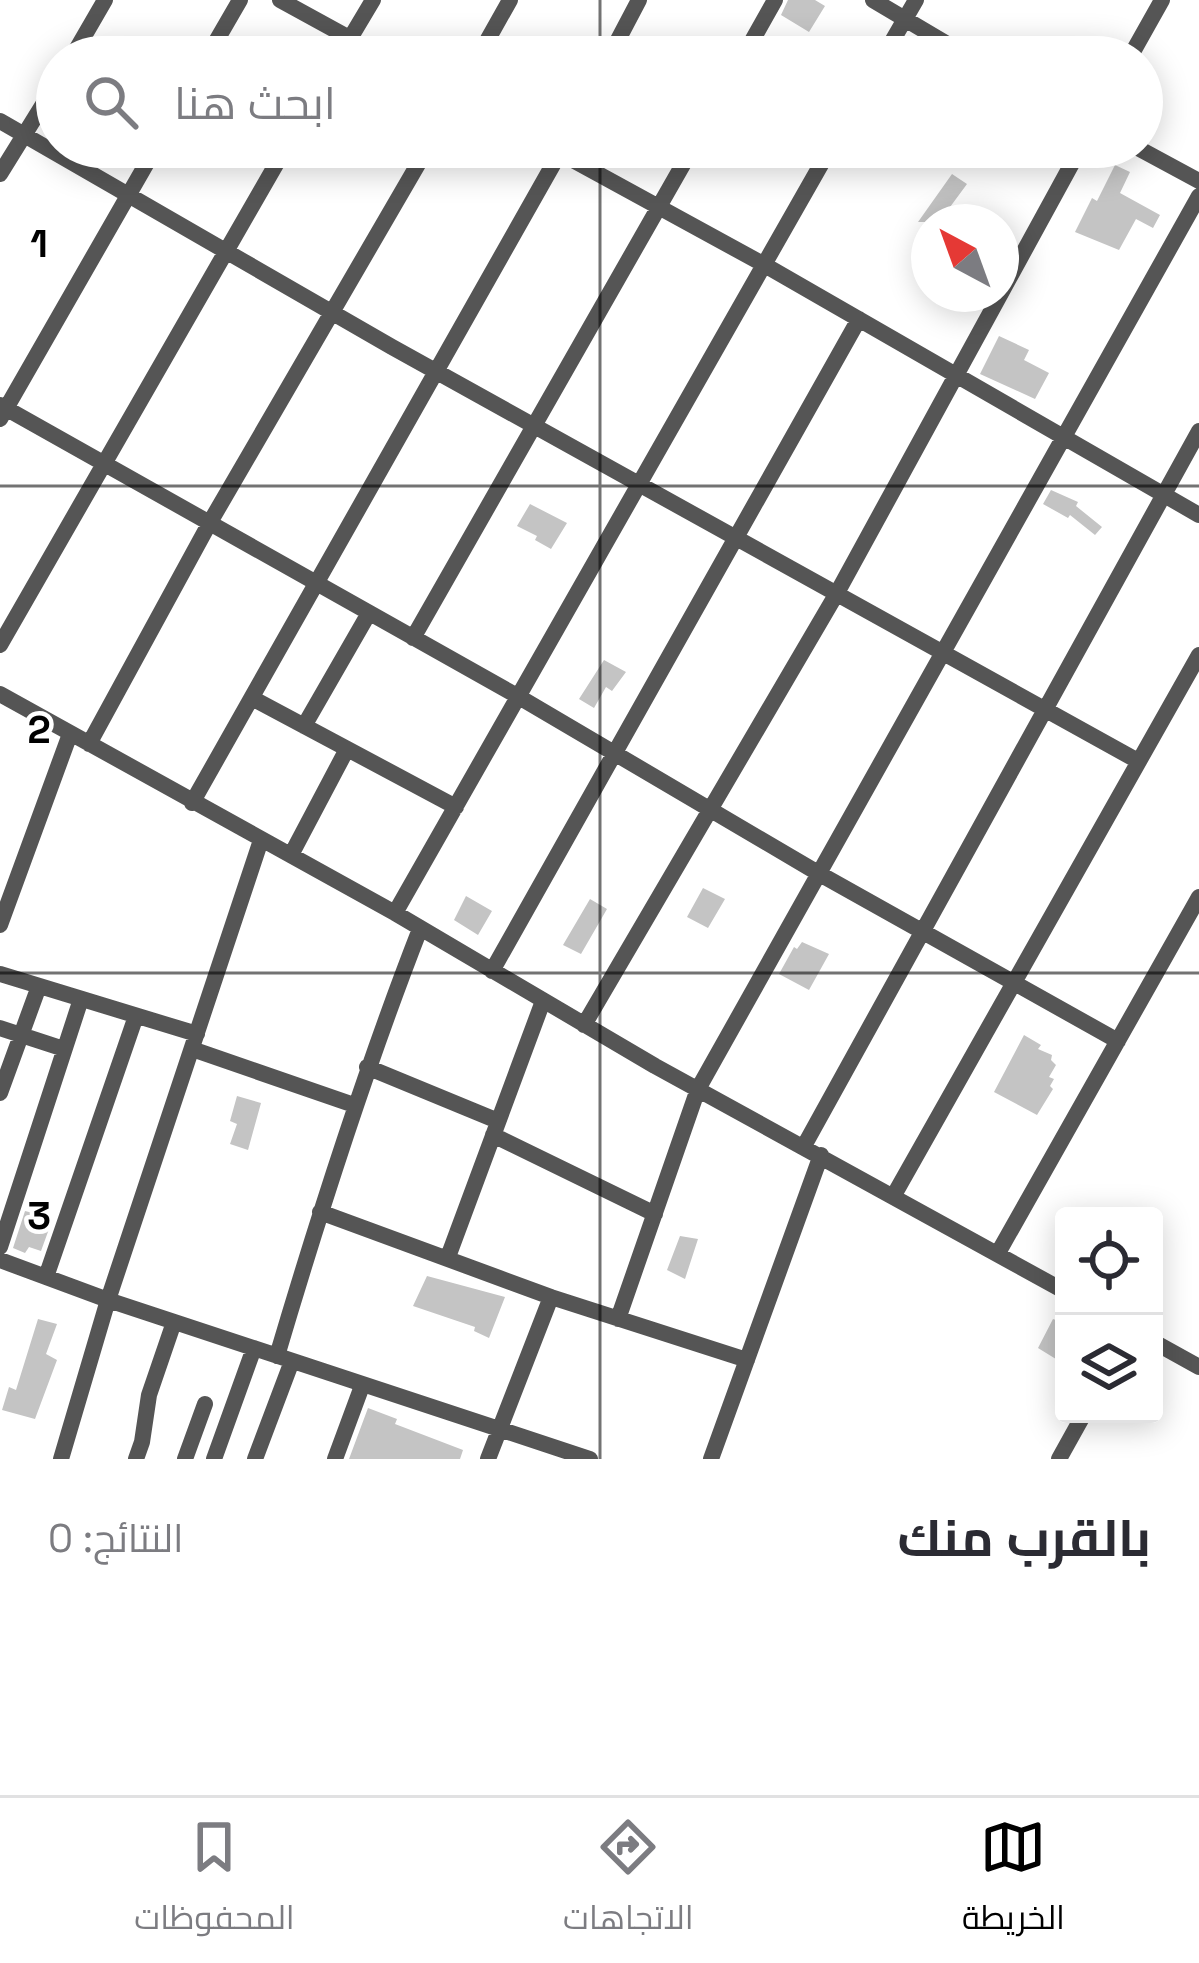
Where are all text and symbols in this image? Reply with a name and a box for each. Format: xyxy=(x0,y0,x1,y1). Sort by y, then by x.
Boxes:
search box xyxy=(36,36,1163,168)
icon: search xyxy=(78,69,144,135)
text: ابحث هنا xyxy=(174,75,336,132)
north arrow xyxy=(911,204,1019,312)
text: 1 xyxy=(30,219,48,268)
text: 2 xyxy=(27,705,51,754)
text: 3 xyxy=(27,1191,51,1240)
map controls xyxy=(1055,1207,1163,1423)
button: locate xyxy=(1055,1207,1163,1315)
button: layers xyxy=(1055,1315,1163,1423)
text: بالقرب منك xyxy=(897,1506,1151,1571)
text: النتائج: 0 xyxy=(48,1514,183,1563)
tab: المحفوظات xyxy=(134,1814,295,1948)
tab: الاتجاهات xyxy=(563,1814,694,1948)
tab: الخريطة xyxy=(962,1814,1065,1948)

